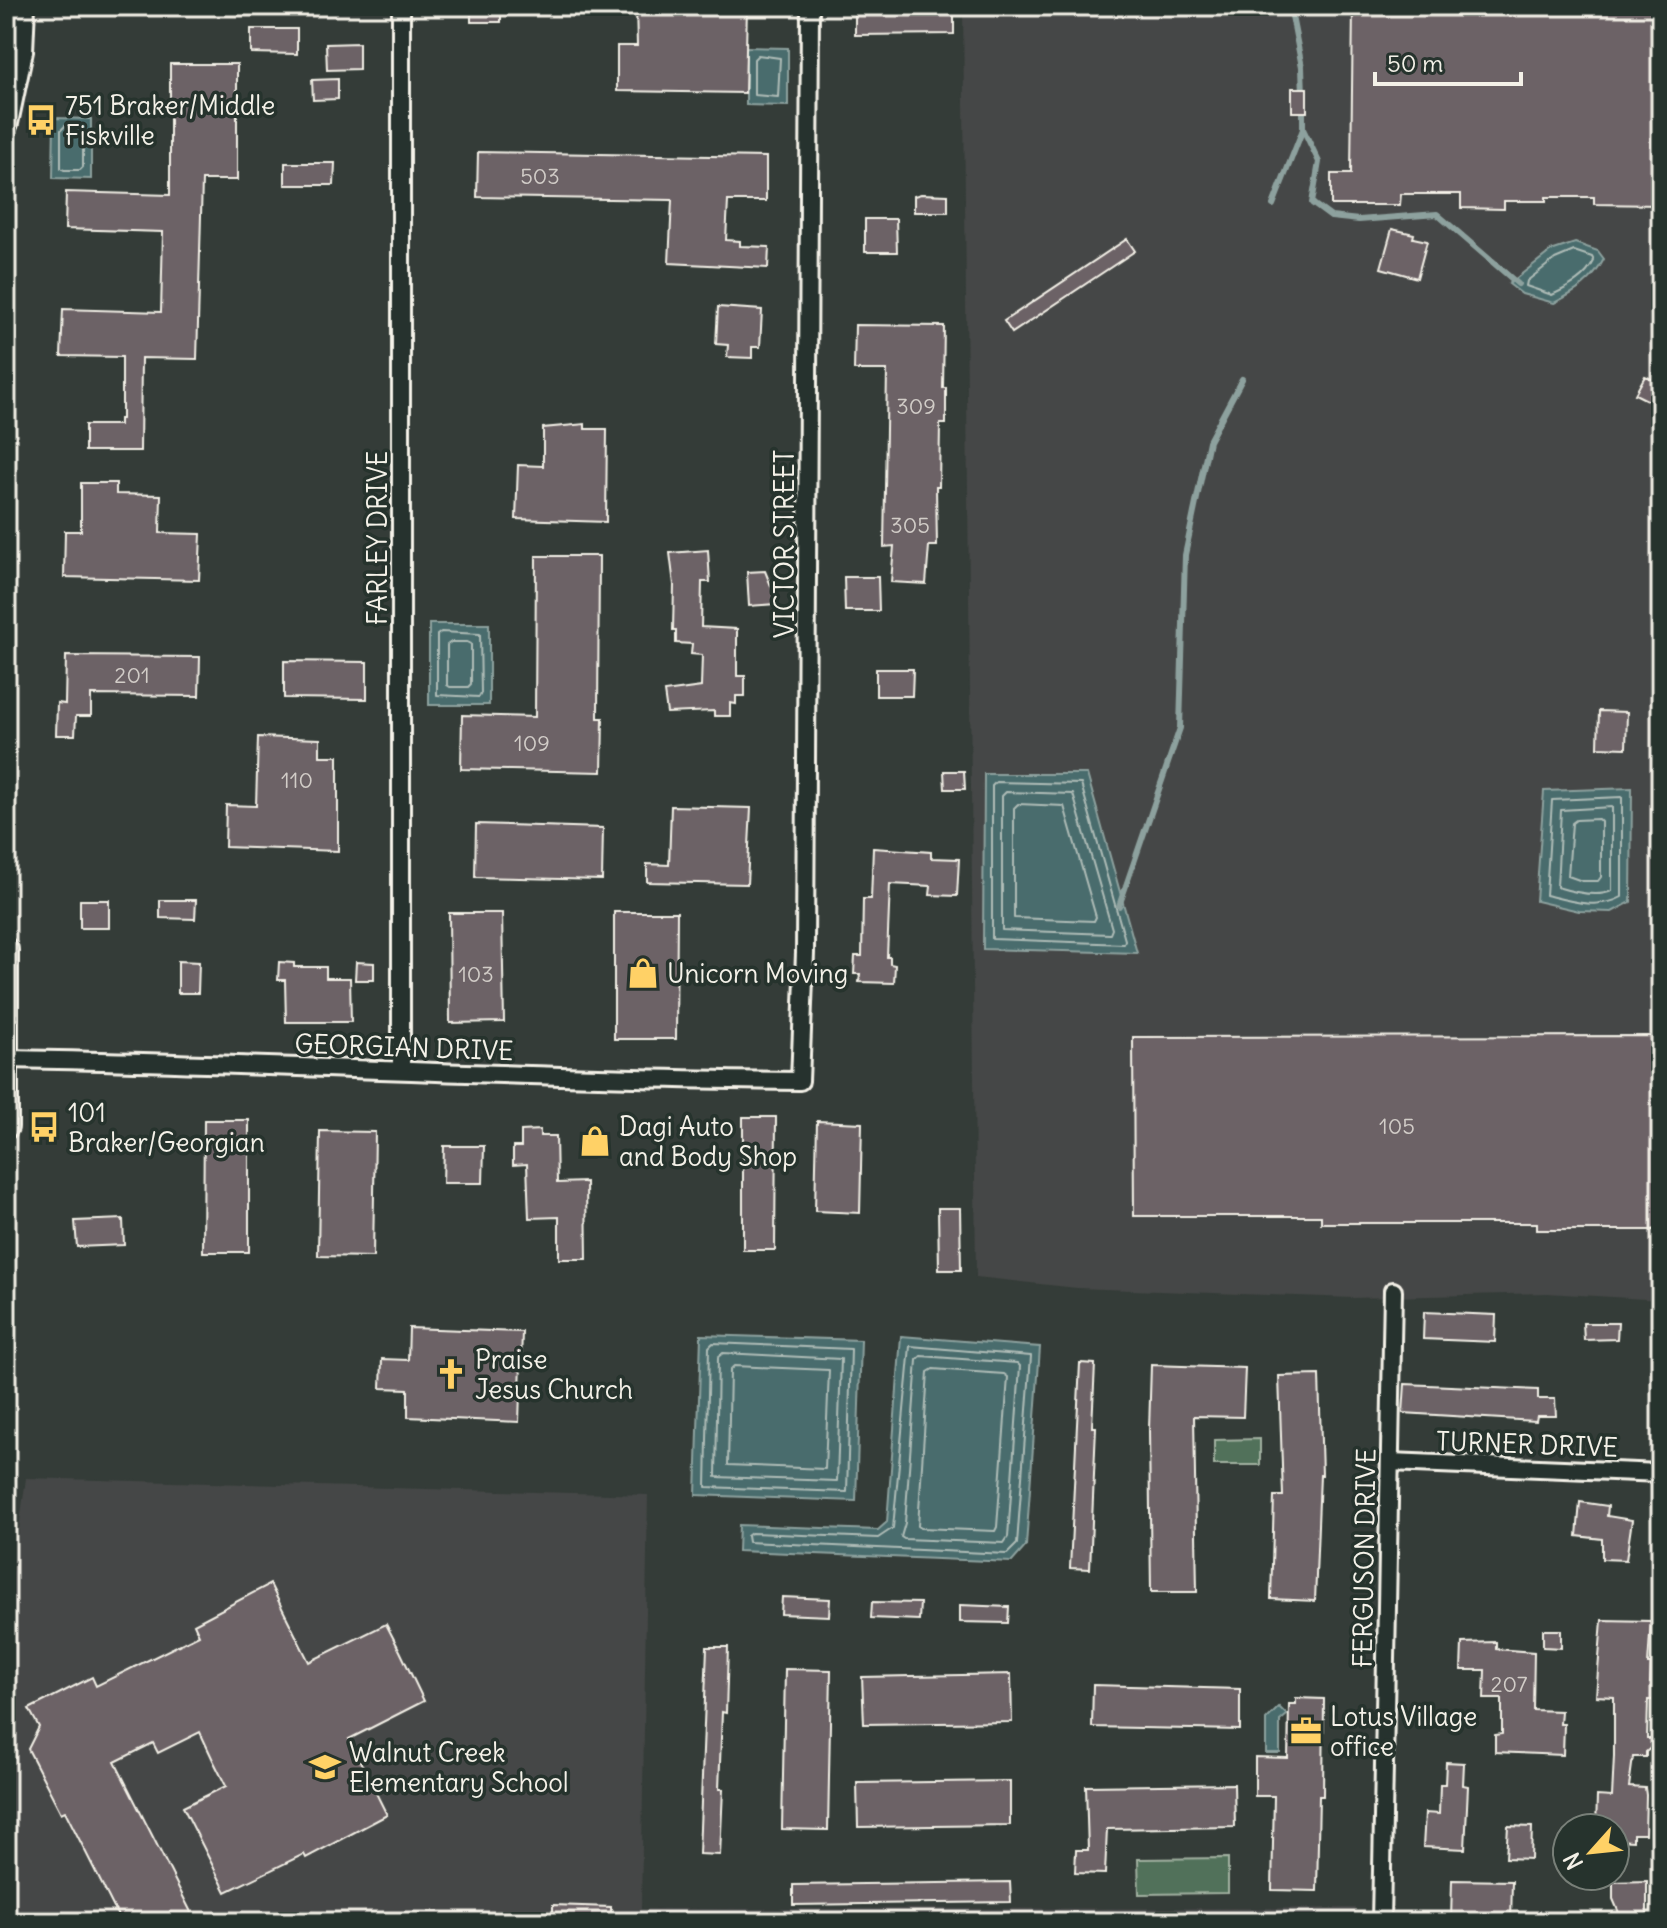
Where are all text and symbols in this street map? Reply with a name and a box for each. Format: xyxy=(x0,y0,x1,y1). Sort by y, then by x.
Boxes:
scale bar xyxy=(1375,36,1521,86)
text: 50 m xyxy=(1387,48,1443,78)
place label: 751 Braker/Middle Fiskville xyxy=(65,89,275,152)
bus stop icon: 751 Braker/Middle Fiskville xyxy=(24,103,58,137)
house number: 503 xyxy=(520,162,560,190)
house number: 309 xyxy=(896,392,936,420)
street label: VICTOR STREET xyxy=(768,450,801,638)
street label: FARLEY DRIVE xyxy=(361,451,394,625)
house number: 305 xyxy=(890,511,930,539)
house number: 201 xyxy=(114,661,150,689)
house number: 109 xyxy=(514,729,550,757)
house number: 110 xyxy=(281,766,313,794)
shop icon: Unicorn Moving xyxy=(626,956,660,990)
place label: Unicorn Moving xyxy=(667,957,848,990)
house number: 103 xyxy=(458,960,494,988)
street label: GEORGIAN DRIVE xyxy=(294,1027,514,1067)
place label: 101 Braker/Georgian xyxy=(68,1096,265,1159)
bus stop icon: 101 Braker/Georgian xyxy=(27,1110,61,1144)
place label: Dagi Auto and Body Shop xyxy=(619,1110,797,1173)
house number: 105 xyxy=(1379,1112,1415,1140)
shop icon: Dagi Auto and Body Shop xyxy=(578,1124,612,1158)
place label: Praise Jesus Church xyxy=(475,1343,633,1406)
church icon: Praise Jesus Church xyxy=(434,1357,468,1391)
street label: TURNER DRIVE xyxy=(1436,1424,1618,1464)
street label: FERGUSON DRIVE xyxy=(1346,1448,1382,1668)
house number: 207 xyxy=(1490,1670,1528,1698)
place label: Lotus Village office xyxy=(1330,1700,1477,1763)
office icon: Lotus Village office xyxy=(1289,1714,1323,1748)
place label: Walnut Creek Elementary School xyxy=(349,1736,569,1799)
school or university icon: Walnut Creek Elementary School xyxy=(308,1750,342,1784)
north arrow xyxy=(1551,1812,1631,1892)
text: N xyxy=(1557,1848,1589,1874)

